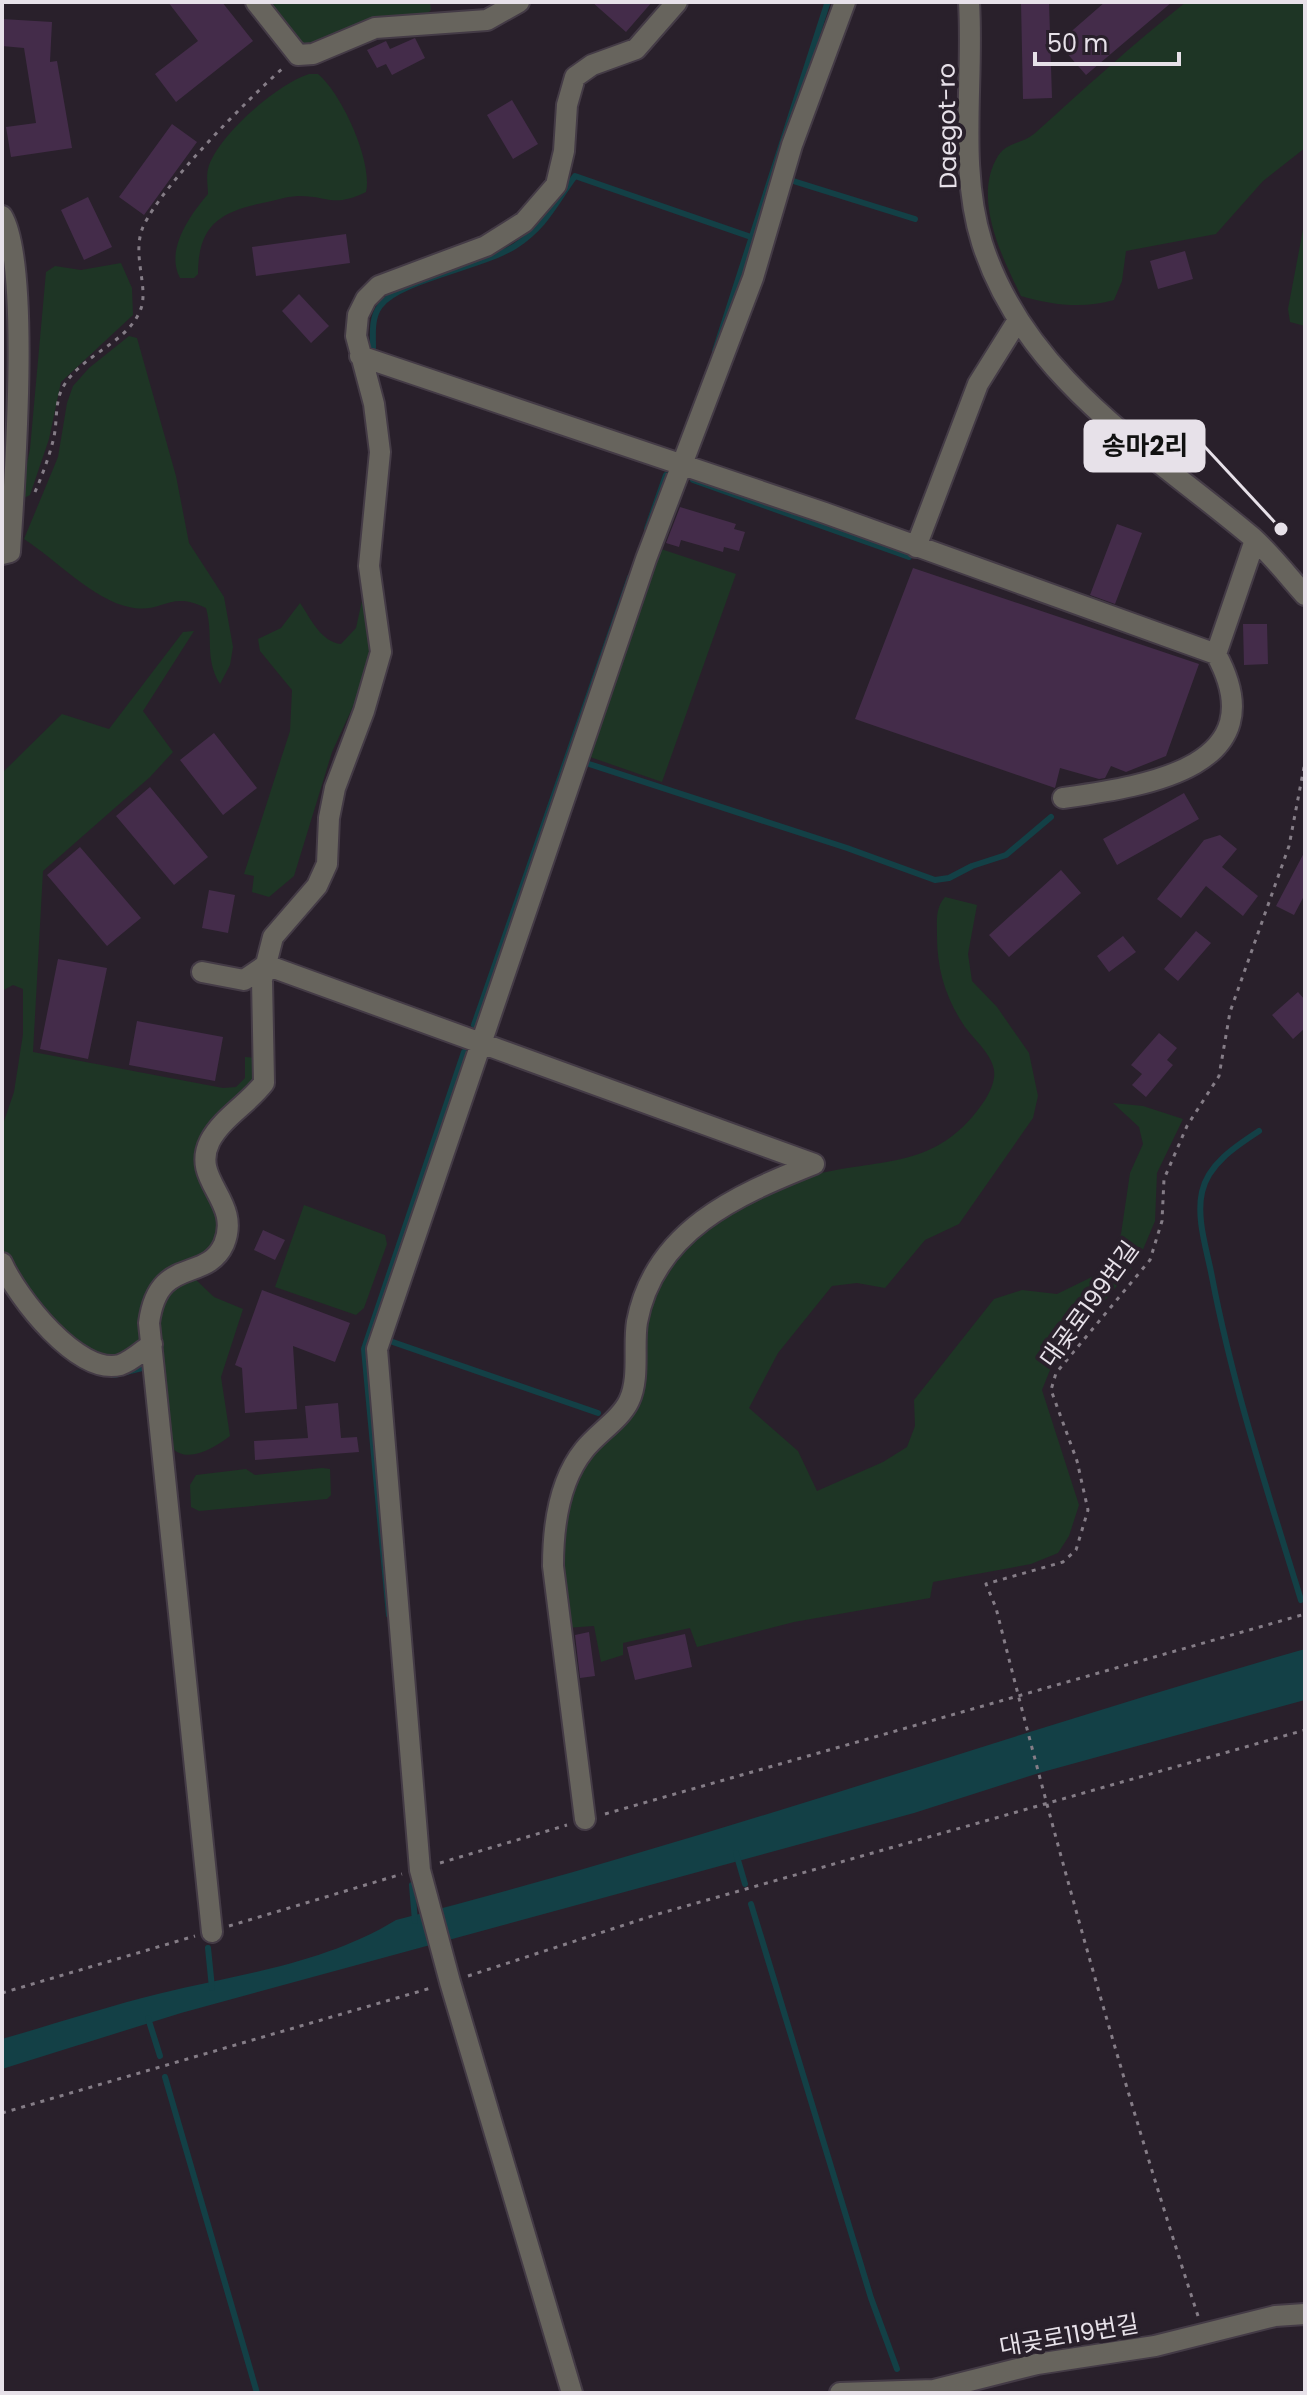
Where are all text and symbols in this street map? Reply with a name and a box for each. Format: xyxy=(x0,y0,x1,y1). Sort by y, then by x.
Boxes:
scale bar xyxy=(1035,16,1179,66)
text: 50 m xyxy=(1047,27,1108,60)
street label: Daegot-ro xyxy=(929,63,965,189)
callout: 송마2리 xyxy=(1085,421,1204,471)
text: 송마2리 xyxy=(1102,428,1188,464)
street label: 대곶로199번길 xyxy=(1032,1234,1146,1374)
street label: 대곶로119번길 xyxy=(997,2307,1141,2363)

